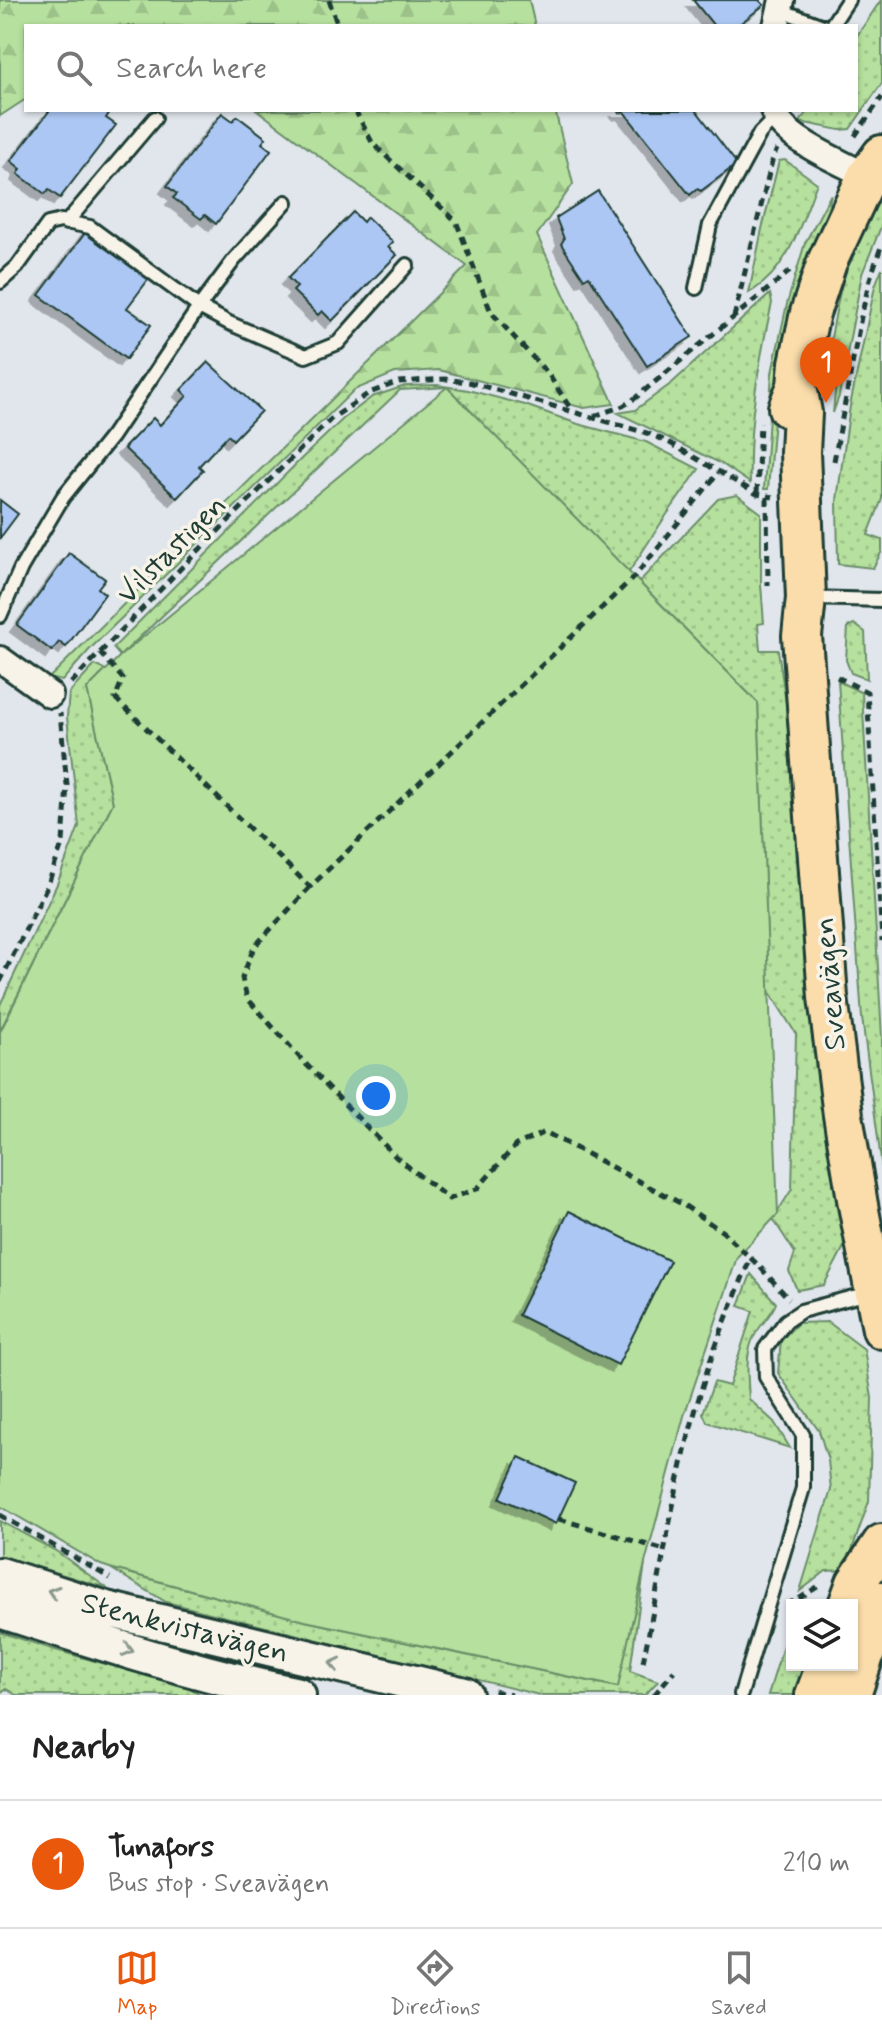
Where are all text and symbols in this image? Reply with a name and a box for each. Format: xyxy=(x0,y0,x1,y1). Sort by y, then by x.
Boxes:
search box xyxy=(24,24,858,112)
icon: search xyxy=(52,46,96,90)
text: Search here xyxy=(116,49,267,88)
pin: 1 xyxy=(800,337,852,403)
street label: Vilstastigen xyxy=(109,487,235,613)
street label: Sveavägen xyxy=(805,916,856,1052)
your location xyxy=(356,1076,396,1116)
street label: Stenkvistavägen xyxy=(77,1584,292,1673)
one-way arrow xyxy=(47,1585,61,1601)
map controls xyxy=(786,1599,858,1671)
button: layers xyxy=(786,1599,858,1671)
one-way arrow xyxy=(120,1641,134,1657)
one-way arrow xyxy=(328,1656,342,1673)
text: Nearby xyxy=(32,1725,136,1770)
text: Tunafors xyxy=(108,1828,214,1867)
text: 1 xyxy=(52,1847,64,1881)
text: 210 m xyxy=(783,1847,850,1881)
text: Bus stop · Sveavägen xyxy=(108,1867,330,1901)
tab: Map xyxy=(115,1946,159,2022)
tab: Directions xyxy=(390,1946,480,2022)
tab: Saved xyxy=(711,1946,767,2022)

